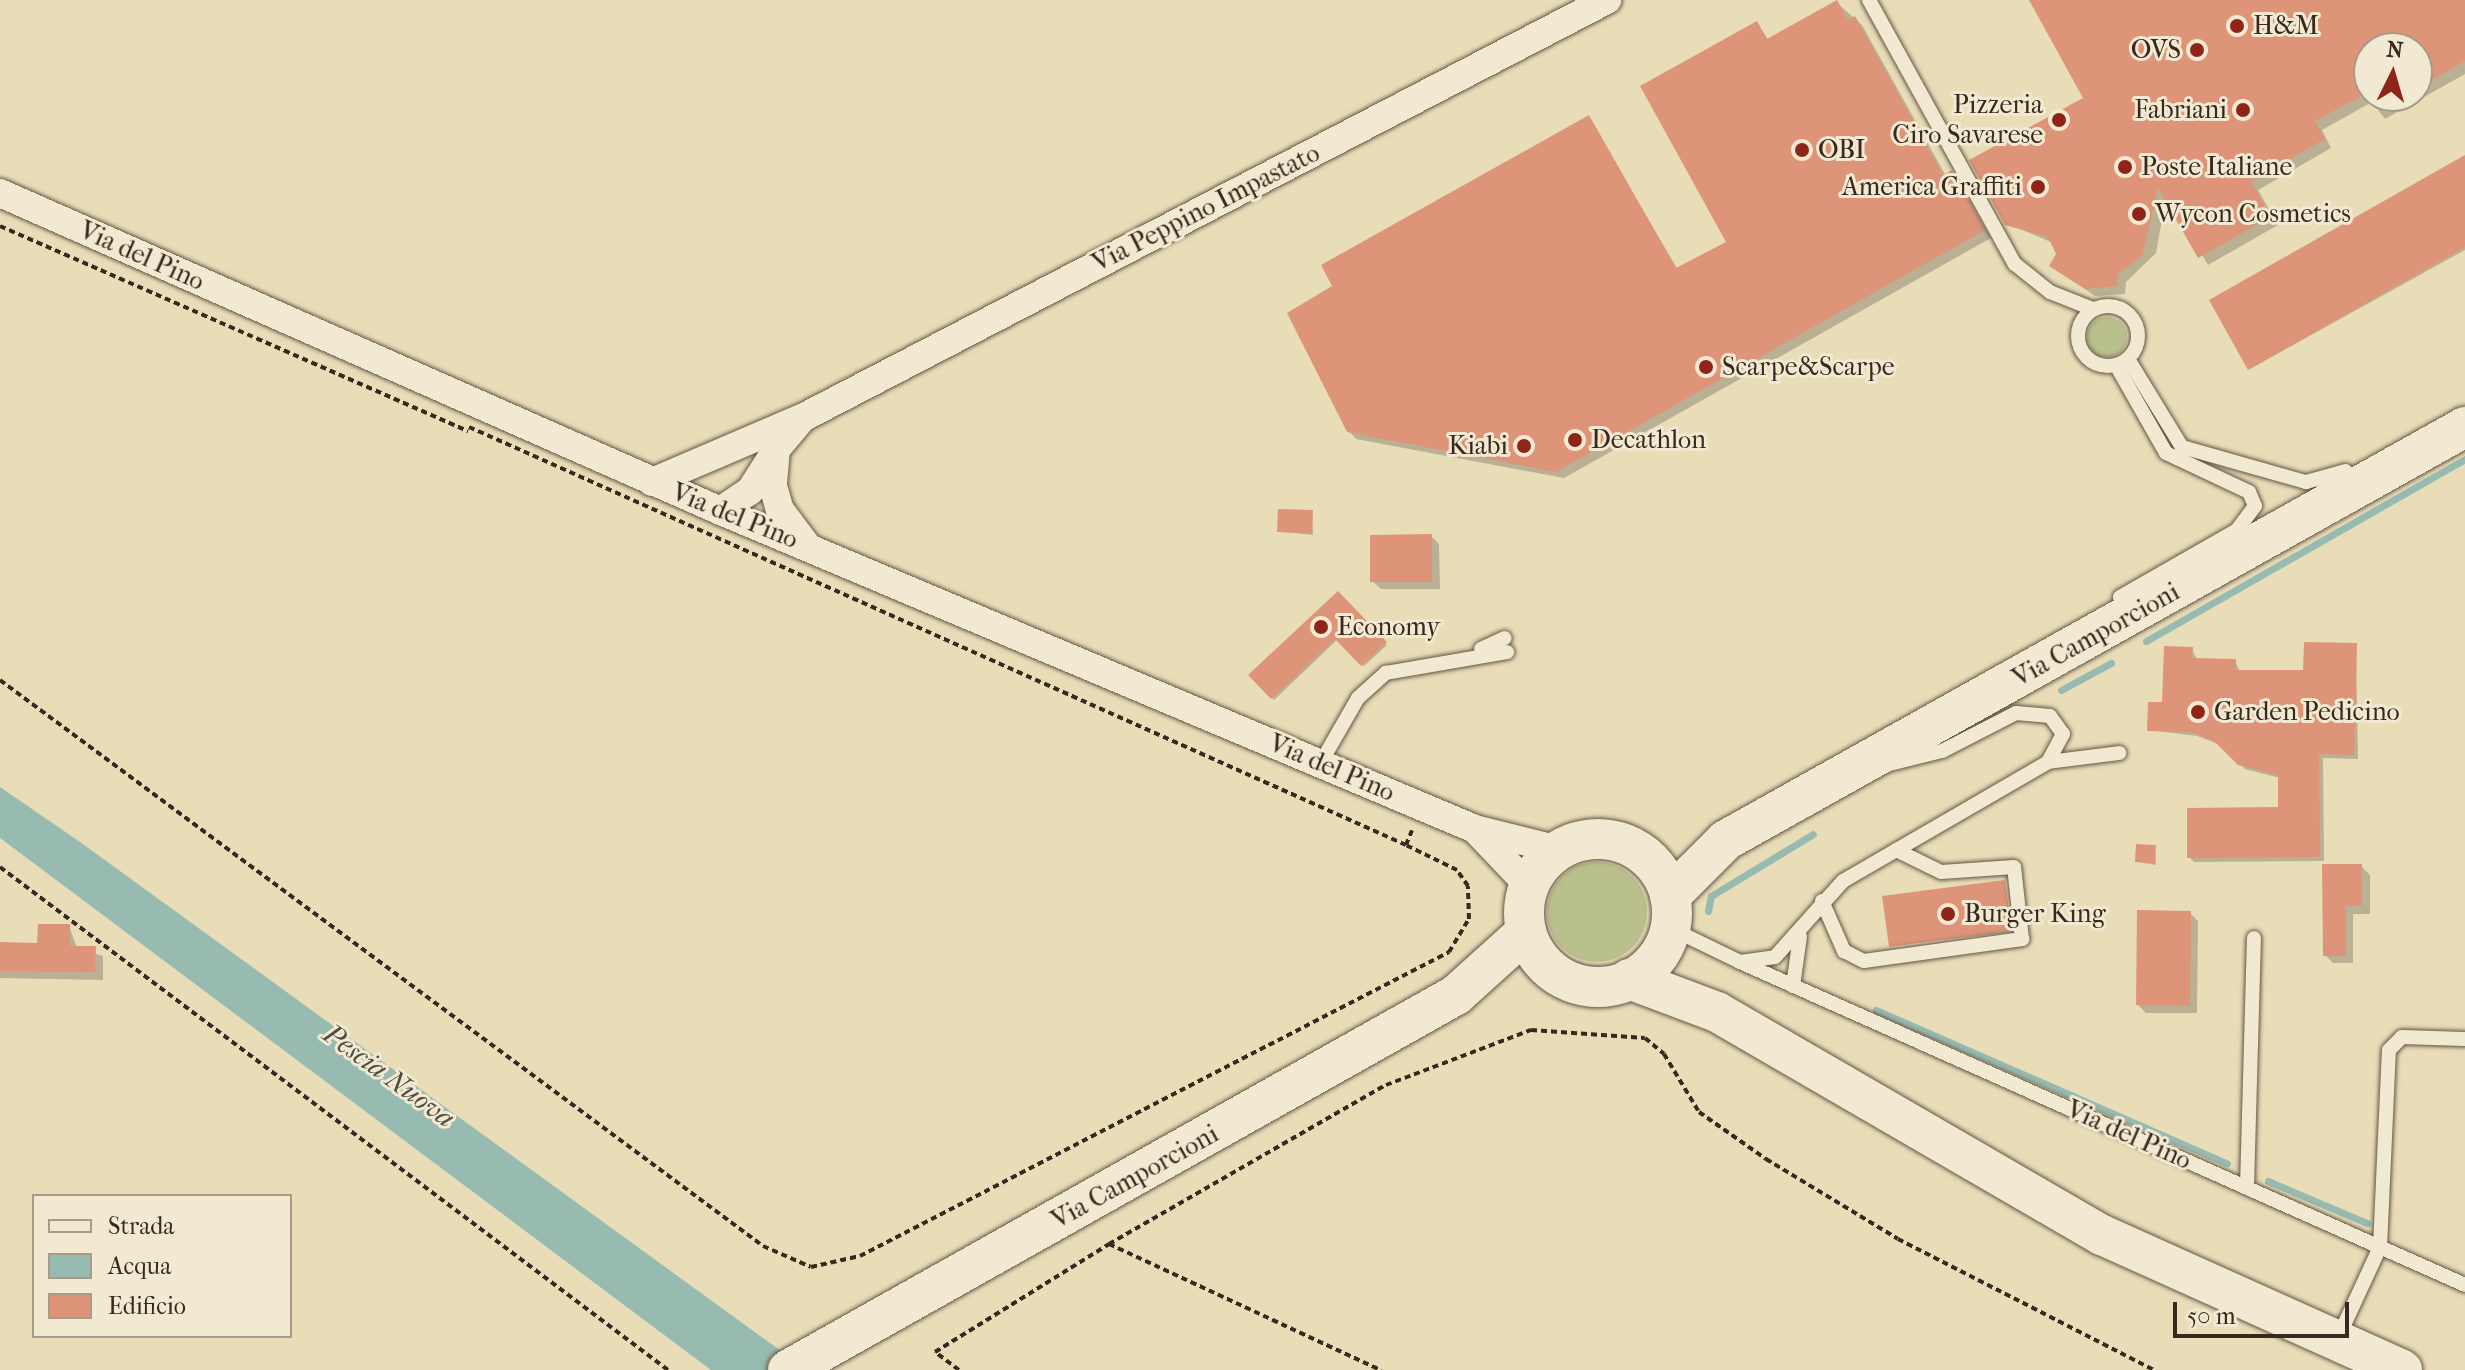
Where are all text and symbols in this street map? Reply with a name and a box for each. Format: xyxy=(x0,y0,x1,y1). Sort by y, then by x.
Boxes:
place label: H&M xyxy=(2253,10,2319,42)
marker: H&M xyxy=(2228,17,2246,35)
north arrow xyxy=(2353,32,2433,112)
place label: OVS xyxy=(2131,34,2181,66)
text: N xyxy=(2385,36,2404,64)
marker: OVS xyxy=(2188,41,2206,59)
place label: Pizzeria Ciro Savarese xyxy=(1892,89,2043,150)
place label: Fabriani xyxy=(2134,94,2227,126)
marker: Fabriani xyxy=(2234,101,2252,119)
marker: Pizzeria Ciro Savarese xyxy=(2050,111,2068,129)
place label: OBI xyxy=(1818,134,1865,166)
street label: Via Peppino Impastato xyxy=(1087,137,1325,279)
marker: OBI xyxy=(1793,141,1811,159)
place label: Poste Italiane xyxy=(2141,151,2292,183)
marker: Poste Italiane xyxy=(2116,158,2134,176)
place label: America Graffiti xyxy=(1842,171,2022,203)
marker: America Graffiti xyxy=(2029,178,2047,196)
place label: Wycon Cosmetics xyxy=(2155,198,2351,230)
marker: Wycon Cosmetics xyxy=(2130,205,2148,223)
street label: Via del Pino xyxy=(75,215,209,297)
place label: Scarpe&Scarpe xyxy=(1722,351,1895,383)
marker: Scarpe&Scarpe xyxy=(1697,358,1715,376)
place label: Decathlon xyxy=(1591,424,1706,456)
place label: Kiabi xyxy=(1448,430,1508,462)
marker: Decathlon xyxy=(1566,431,1584,449)
marker: Kiabi xyxy=(1515,437,1533,455)
street label: Via del Pino xyxy=(667,477,803,555)
street label: Via Camporcioni xyxy=(2007,576,2185,694)
place label: Economy xyxy=(1337,611,1440,643)
marker: Economy xyxy=(1312,618,1330,636)
place label: Garden Pedicino xyxy=(2214,696,2400,728)
marker: Garden Pedicino xyxy=(2189,703,2207,721)
street label: Via del Pino xyxy=(1265,728,1399,808)
place label: Burger King xyxy=(1964,898,2106,930)
marker: Burger King xyxy=(1939,905,1957,923)
water label: Pescia Nuova xyxy=(317,1017,461,1135)
street label: Via del Pino xyxy=(2062,1094,2196,1176)
street label: Via Camporcioni xyxy=(1046,1118,1224,1236)
legend xyxy=(32,1194,292,1338)
text: Strada xyxy=(108,1212,174,1240)
text: Acqua xyxy=(108,1252,171,1280)
scale bar xyxy=(2177,1286,2353,1336)
text: Edificio xyxy=(108,1292,186,1320)
text: 50 m xyxy=(2187,1302,2236,1330)

